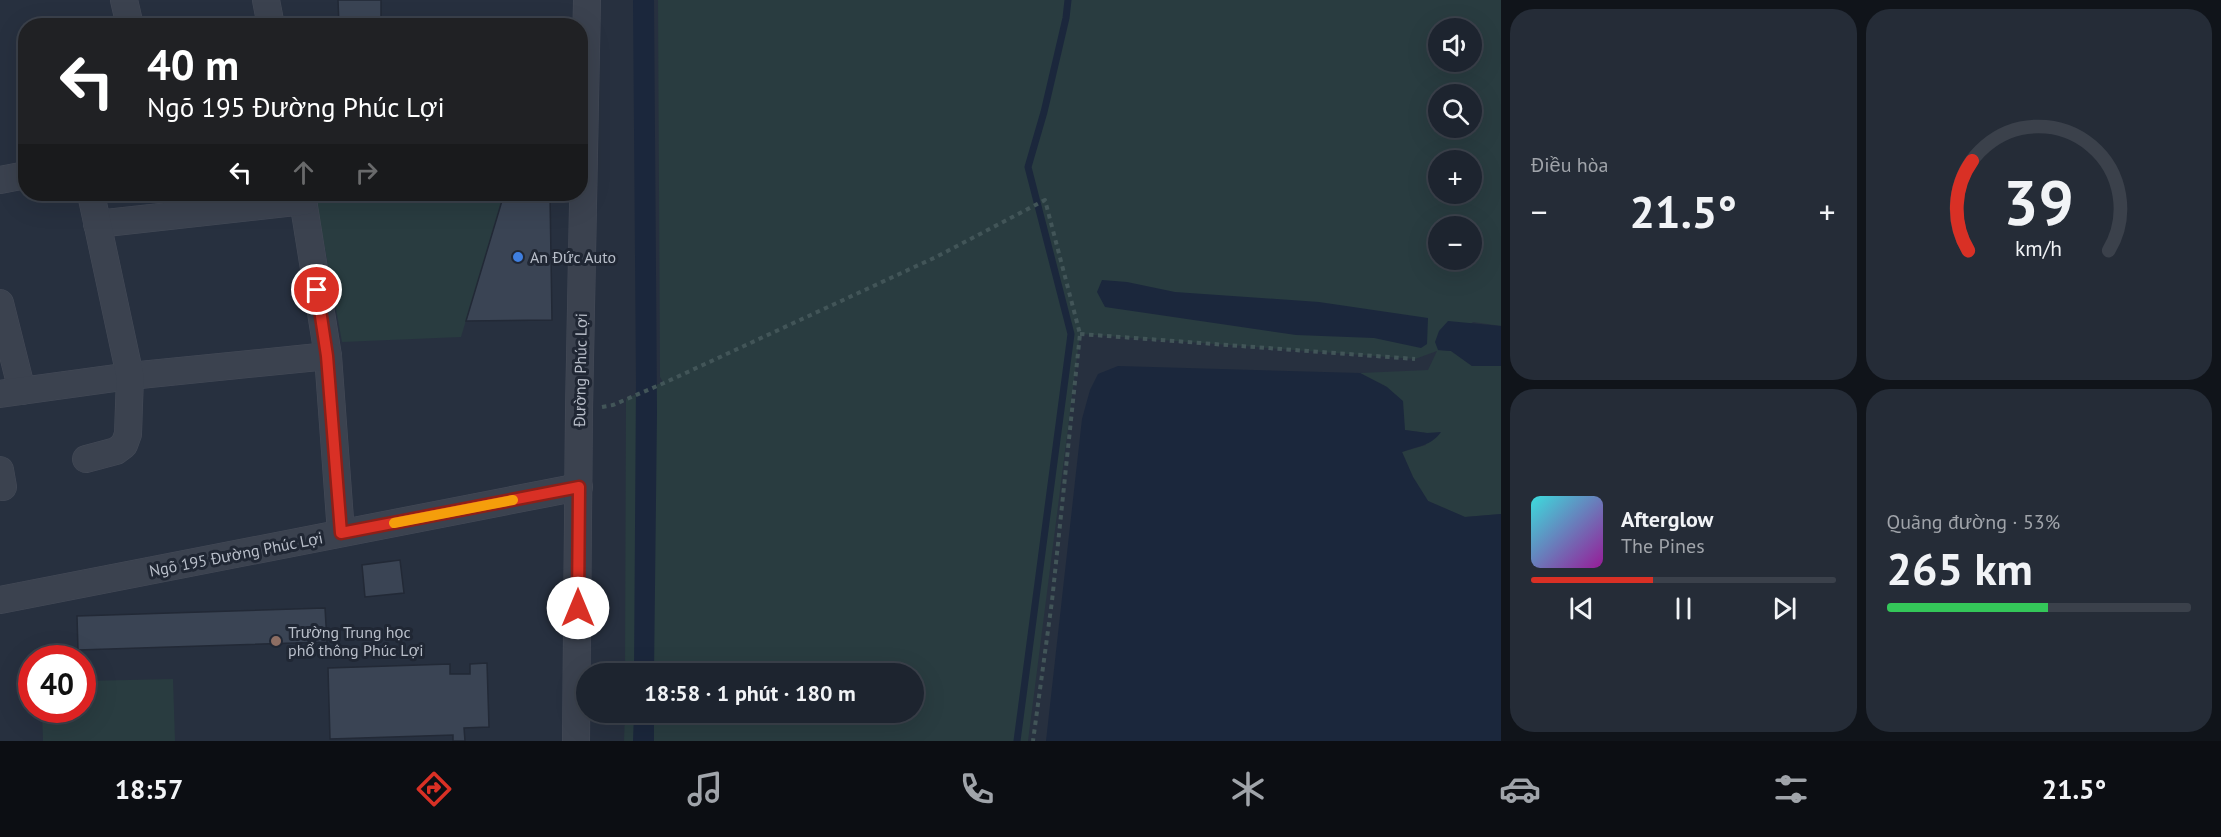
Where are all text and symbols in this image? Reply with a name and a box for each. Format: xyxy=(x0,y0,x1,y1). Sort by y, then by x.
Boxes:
map controls xyxy=(1428,18,1482,270)
button: sound xyxy=(1428,18,1482,72)
text: 40 m xyxy=(147,37,239,92)
icon: left xyxy=(48,42,126,120)
button: search xyxy=(1428,84,1482,138)
text: Ngõ 195 Đường Phúc Lợi xyxy=(147,90,445,124)
button: + xyxy=(1428,150,1482,204)
text: Điều hòa xyxy=(1531,152,1608,178)
icon: left xyxy=(224,156,257,189)
icon: ahead xyxy=(287,156,320,189)
icon: right xyxy=(350,156,383,189)
text: 39 xyxy=(2003,161,2074,242)
text: 21.5° xyxy=(1630,182,1737,240)
text: − xyxy=(1531,190,1548,233)
text: + xyxy=(1819,190,1836,233)
button: − xyxy=(1428,216,1482,270)
text: km/h xyxy=(2015,235,2062,263)
place label: An Đức Auto xyxy=(530,247,616,267)
marker: An Đức Auto xyxy=(511,250,525,264)
pin xyxy=(291,264,342,315)
icon: arrive xyxy=(300,273,333,306)
street label: Đường Phúc Lợi xyxy=(569,313,591,428)
text: Afterglow xyxy=(1621,505,1713,533)
text: Quãng đường · 53% xyxy=(1887,509,2060,535)
street label: Ngõ 195 Đường Phúc Lợi xyxy=(147,527,325,581)
text: The Pines xyxy=(1621,533,1705,559)
text: 265 km xyxy=(1887,539,2033,597)
position arrow xyxy=(546,576,610,640)
icon: previous xyxy=(1565,592,1598,625)
icon: pause xyxy=(1667,592,1700,625)
icon: next xyxy=(1768,592,1801,625)
place label: Trường Trung học phổ thông Phúc Lợi xyxy=(288,622,423,660)
marker: Trường Trung học phổ thông Phúc Lợi xyxy=(269,634,283,648)
speed limit sign: 40 xyxy=(18,645,96,723)
text: 18:58 · 1 phút · 180 m xyxy=(644,679,856,707)
icon: directions xyxy=(413,768,455,810)
icon: music xyxy=(684,768,726,810)
icon: phone xyxy=(956,768,998,810)
icon: climate xyxy=(1227,768,1269,810)
icon: car xyxy=(1499,768,1541,810)
icon: filters xyxy=(1770,768,1812,810)
text: 18:57 xyxy=(115,772,183,806)
text: 21.5° xyxy=(2042,772,2106,806)

